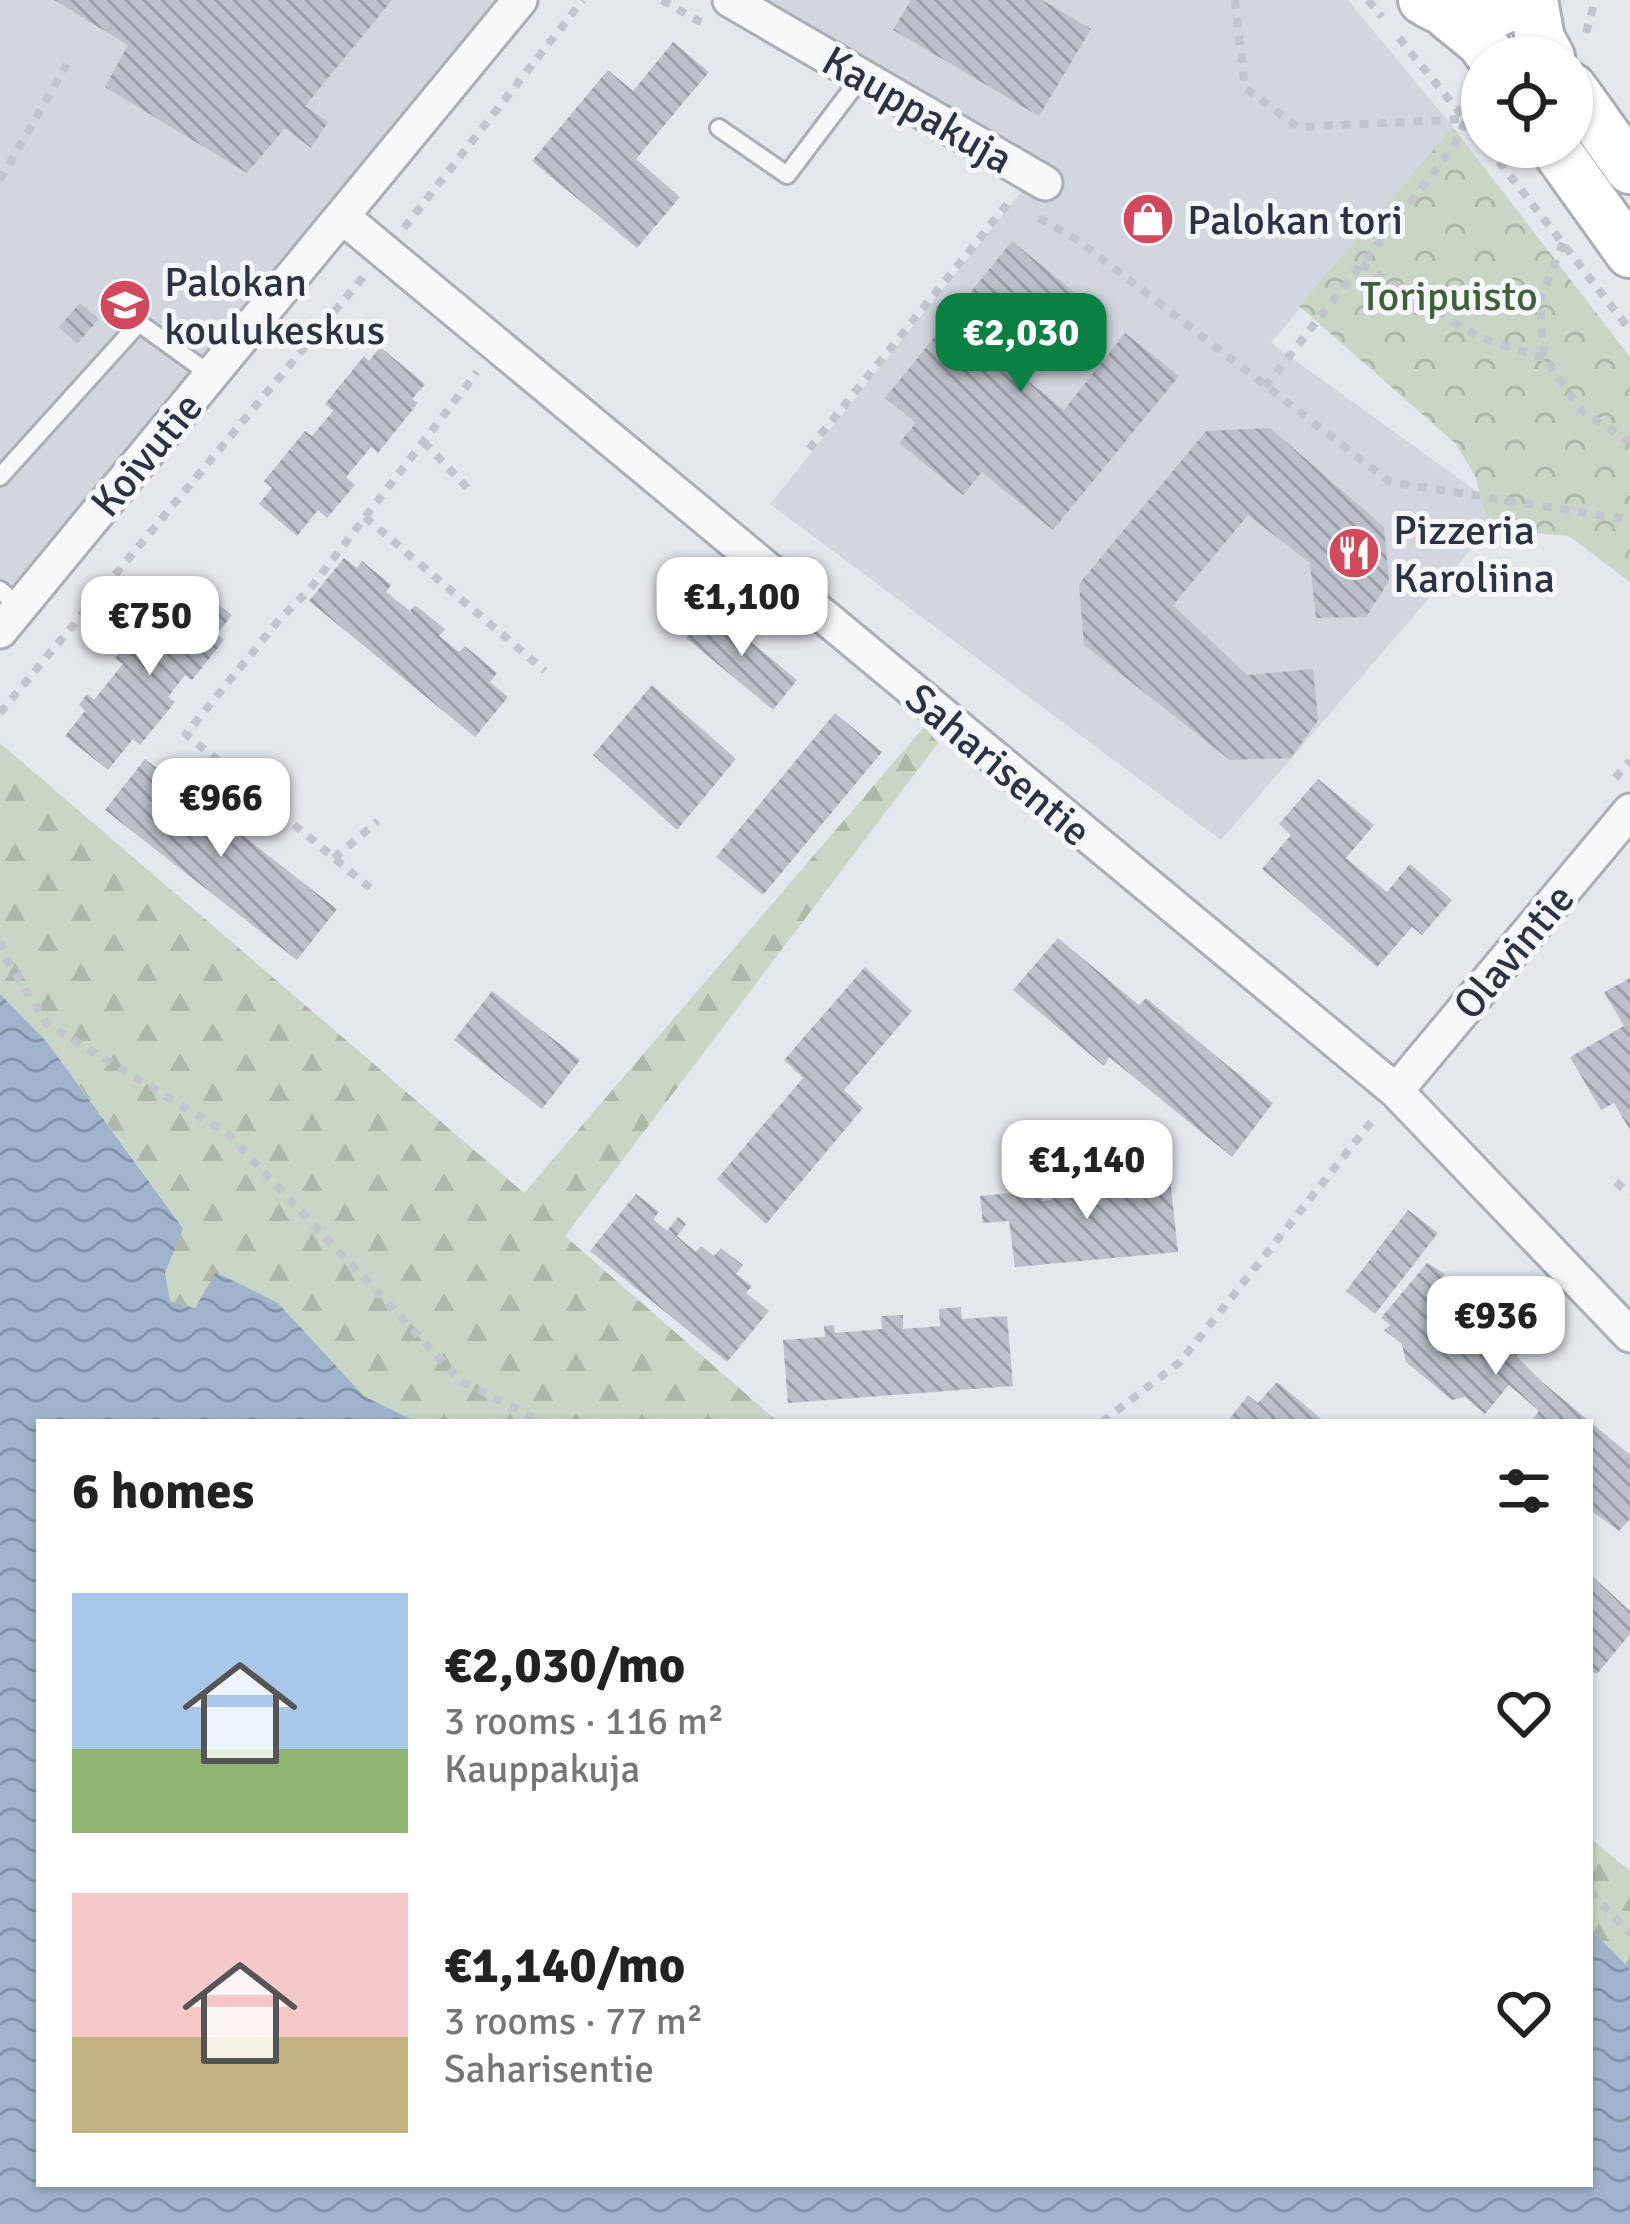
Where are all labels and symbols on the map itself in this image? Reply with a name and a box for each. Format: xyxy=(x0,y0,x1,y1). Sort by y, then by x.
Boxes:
street label: Kauppakuja xyxy=(813,35,1021,185)
shop icon: Palokan tori xyxy=(1120,191,1176,247)
place label: Palokan tori xyxy=(1187,195,1403,246)
place label: Palokan koulukeskus xyxy=(164,257,385,356)
park label: Toripuisto xyxy=(1360,271,1538,322)
school or university icon: Palokan koulukeskus xyxy=(97,277,153,333)
pin: €2,030 xyxy=(923,293,1119,395)
street label: Koivutie xyxy=(80,382,214,528)
place label: Pizzeria Karoliina xyxy=(1393,505,1555,604)
restaurant icon: Pizzeria Karoliina xyxy=(1326,525,1382,581)
pin: €1,100 xyxy=(644,557,840,659)
pin: €750 xyxy=(79,576,221,678)
street label: Saharisentie xyxy=(895,673,1101,857)
pin: €966 xyxy=(150,758,292,860)
street label: Olavintie xyxy=(1443,874,1585,1030)
pin: €1,140 xyxy=(989,1120,1185,1222)
pin: €936 xyxy=(1425,1276,1567,1378)

